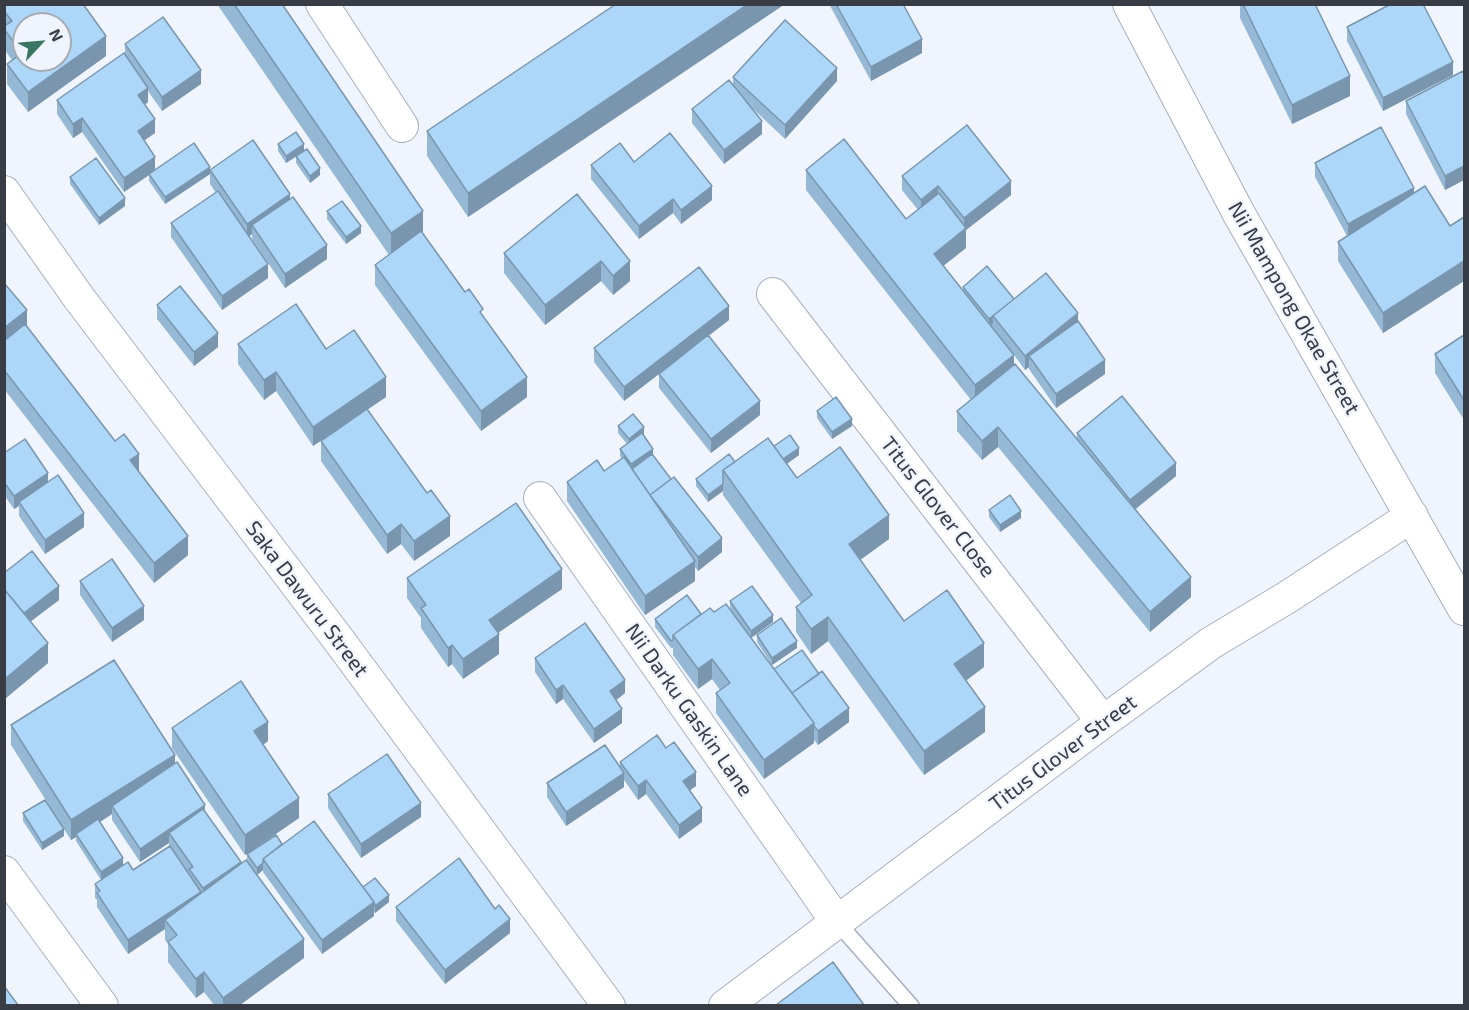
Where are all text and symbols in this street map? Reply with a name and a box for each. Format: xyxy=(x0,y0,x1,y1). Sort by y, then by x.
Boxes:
north arrow xyxy=(12,12,72,72)
text: N xyxy=(46,25,68,44)
street label: Nii Mampong Okae Street xyxy=(1223,197,1365,419)
street label: Titus Glover Close xyxy=(875,432,1001,582)
street label: Saka Dawuru Street xyxy=(240,516,374,682)
street label: Nii Darku Gaskin Lane xyxy=(620,619,758,801)
street label: Titus Glover Street xyxy=(984,689,1142,817)

